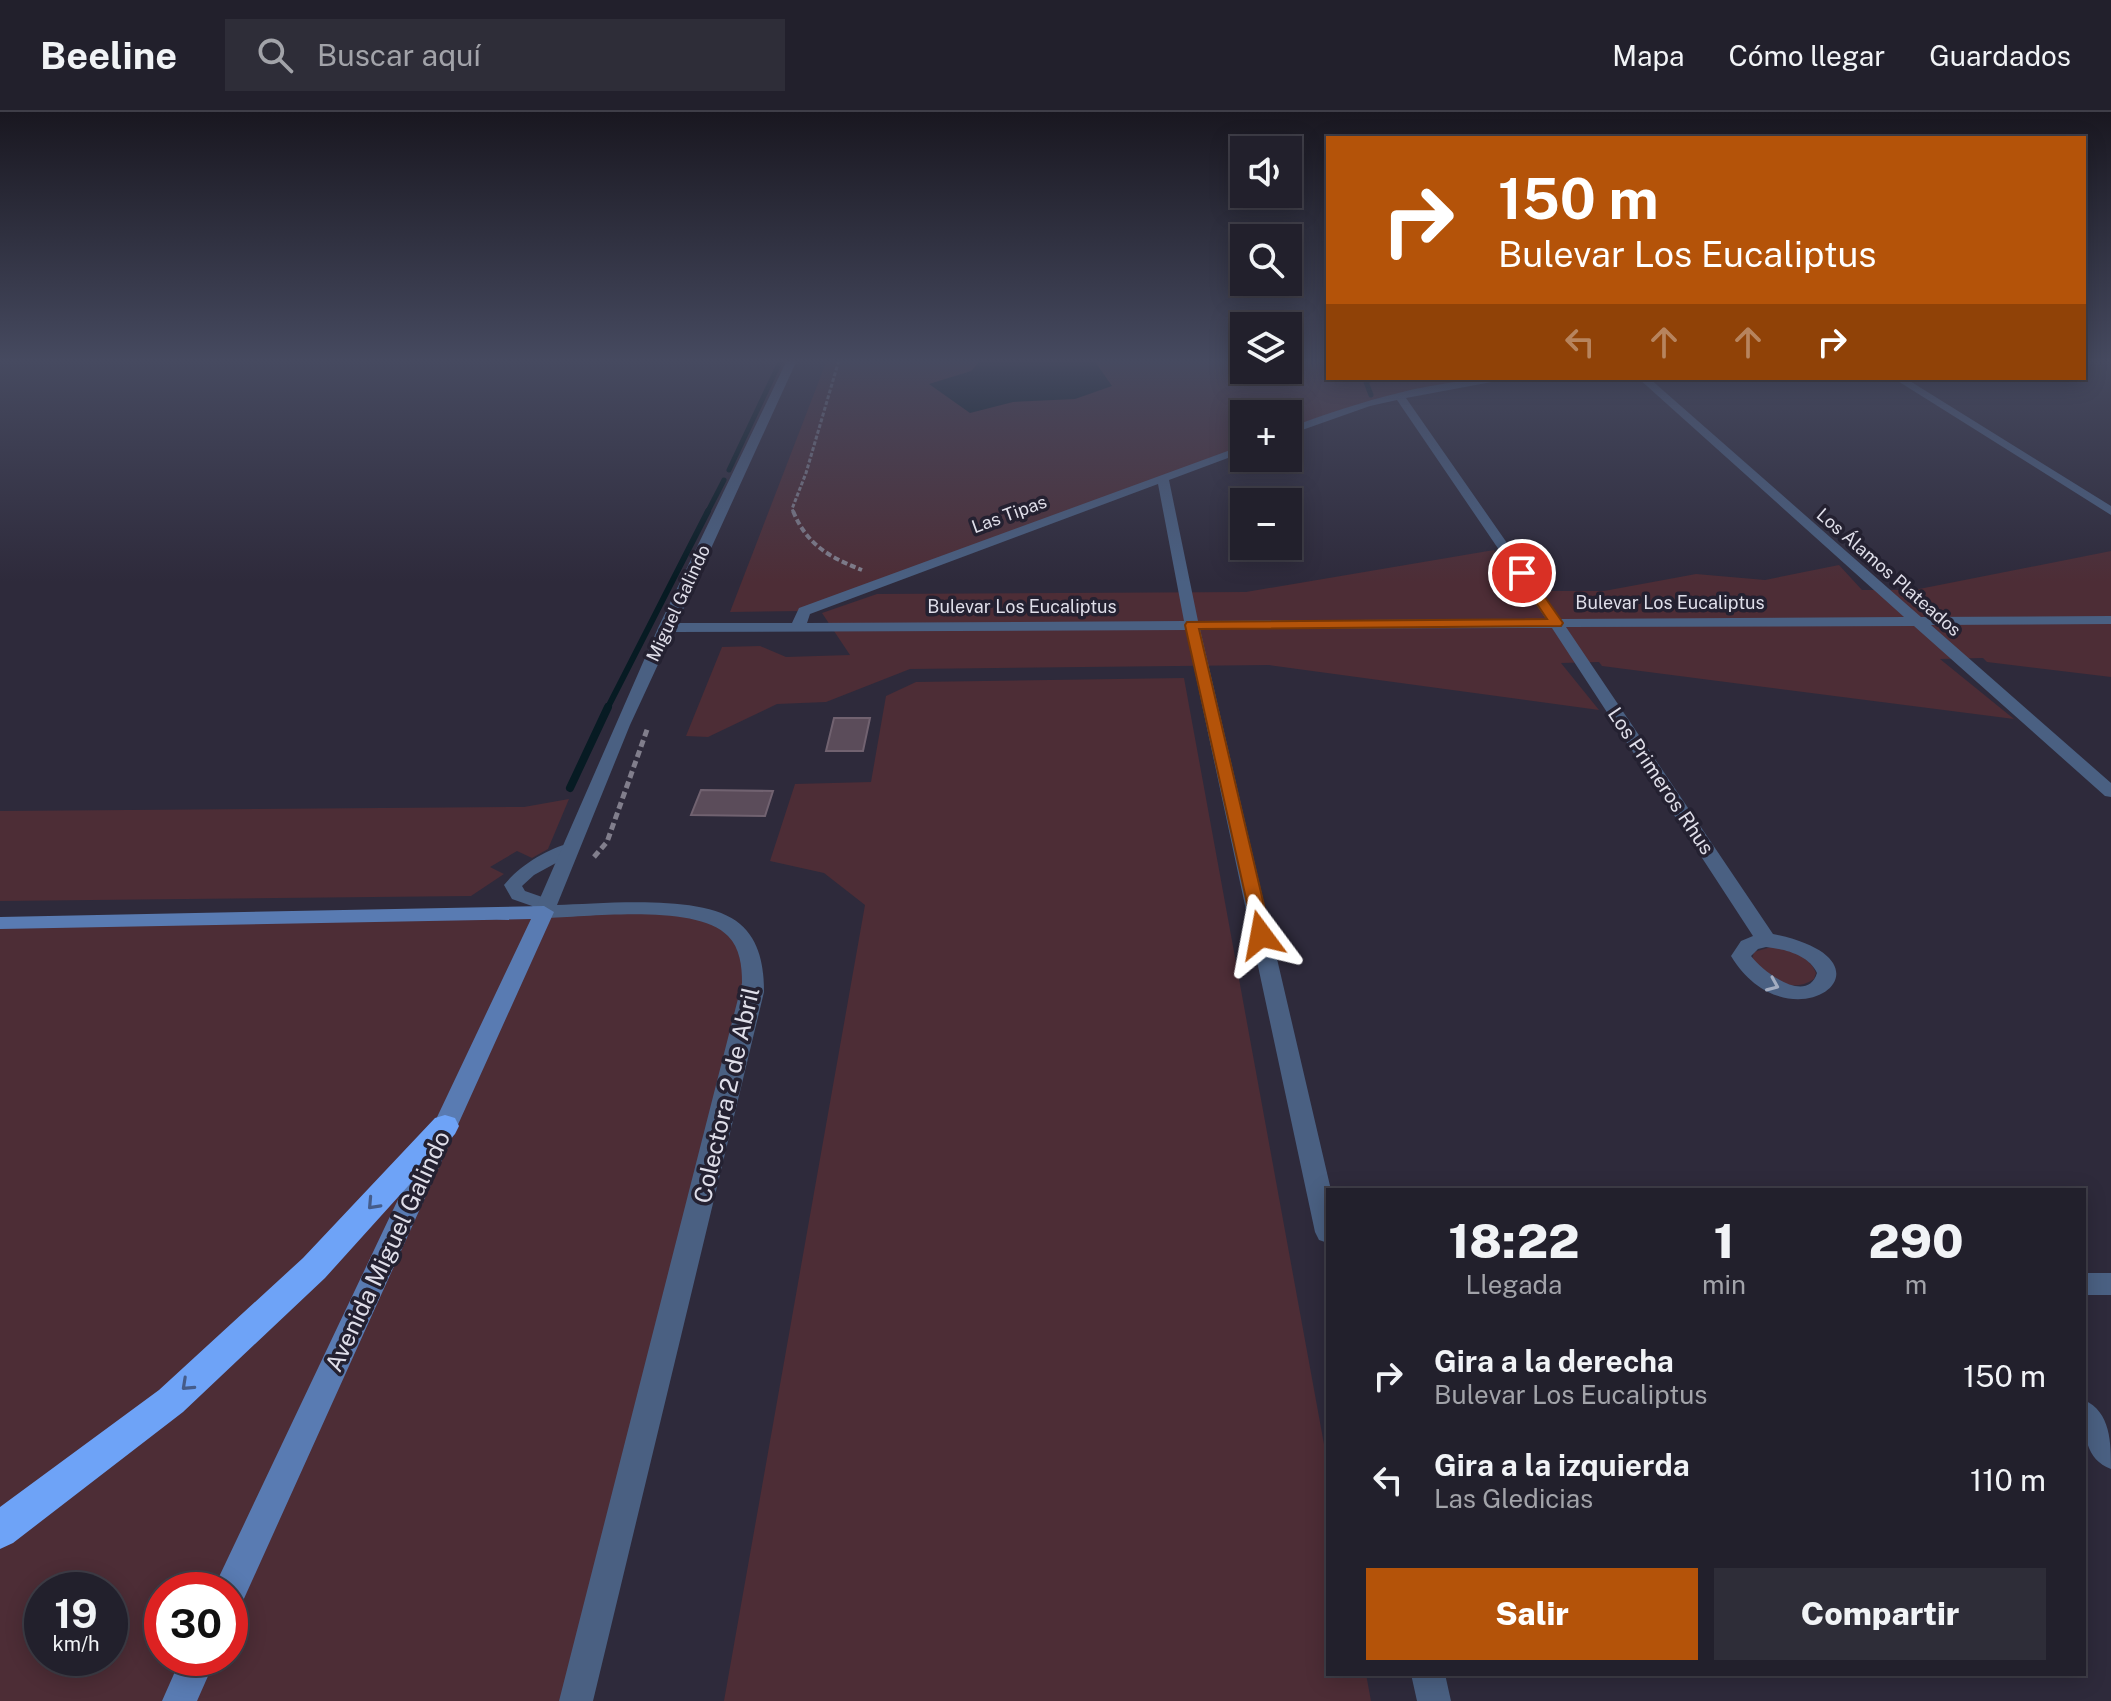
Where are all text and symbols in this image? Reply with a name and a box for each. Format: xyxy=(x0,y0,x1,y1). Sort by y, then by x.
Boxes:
search box xyxy=(225,19,785,91)
text: Beeline xyxy=(40,33,177,78)
icon: search xyxy=(253,33,297,77)
text: Buscar aquí xyxy=(317,37,481,73)
text: Mapa xyxy=(1612,39,1684,72)
text: Cómo llegar xyxy=(1728,39,1885,72)
text: Guardados xyxy=(1929,39,2071,72)
map controls xyxy=(1230,136,1302,560)
button: sound xyxy=(1230,136,1302,208)
text: 150 m xyxy=(1498,166,1659,232)
icon: right xyxy=(1366,168,1470,272)
button: search xyxy=(1230,224,1302,296)
text: Bulevar Los Eucaliptus xyxy=(1498,233,1877,275)
button: layers xyxy=(1230,312,1302,384)
icon: left xyxy=(1558,320,1602,364)
icon: ahead xyxy=(1642,320,1686,364)
icon: ahead xyxy=(1726,320,1770,364)
icon: right xyxy=(1810,320,1854,364)
button: + xyxy=(1230,400,1302,472)
button: − xyxy=(1230,488,1302,560)
street label: Las Tipas xyxy=(969,491,1049,537)
street label: Los Álamos Plateados xyxy=(1813,503,1966,640)
pin xyxy=(1488,539,1556,607)
street label: Miguel Galindo xyxy=(642,541,714,665)
icon: arrive xyxy=(1500,551,1544,595)
street label: Bulevar Los Eucaliptus xyxy=(1575,592,1765,613)
street label: Bulevar Los Eucaliptus xyxy=(927,596,1117,617)
street label: Los Primeros Rhus xyxy=(1603,703,1719,859)
position arrow xyxy=(1219,893,1303,977)
one-way arrow xyxy=(1764,975,1779,991)
street label: Colectora 2 de Abril xyxy=(688,984,764,1206)
street label: Avenida Miguel Galindo xyxy=(319,1126,455,1376)
one-way arrow xyxy=(369,1194,383,1209)
text: 18:22 xyxy=(1448,1212,1580,1269)
text: 1 xyxy=(1713,1212,1734,1269)
text: 290 xyxy=(1868,1212,1964,1269)
text: Llegada xyxy=(1465,1269,1562,1300)
text: min xyxy=(1702,1269,1746,1300)
text: m xyxy=(1905,1269,1927,1300)
text: Gira a la derecha xyxy=(1434,1343,1674,1379)
icon: right xyxy=(1366,1354,1410,1398)
text: 150 m xyxy=(1963,1358,2046,1394)
one-way arrow xyxy=(182,1376,197,1390)
text: Bulevar Los Eucaliptus xyxy=(1434,1379,1707,1410)
text: Gira a la izquierda xyxy=(1434,1447,1690,1483)
icon: left xyxy=(1366,1458,1410,1502)
text: 110 m xyxy=(1970,1462,2046,1498)
text: Las Gledicias xyxy=(1434,1483,1593,1514)
button: Salir xyxy=(1366,1568,1698,1660)
button: Compartir xyxy=(1714,1568,2046,1660)
speed limit sign: 30 xyxy=(144,1572,248,1676)
text: 19 xyxy=(54,1590,98,1637)
text: km/h xyxy=(52,1632,100,1656)

